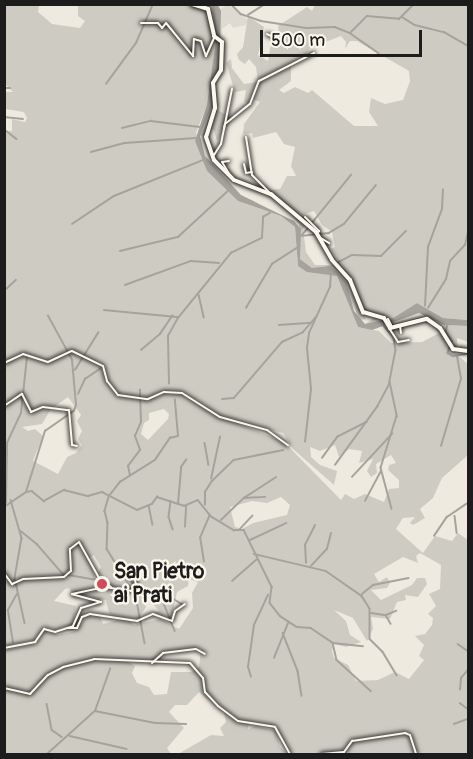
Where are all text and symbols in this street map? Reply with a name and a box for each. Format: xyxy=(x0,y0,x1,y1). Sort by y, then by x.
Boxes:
scale bar xyxy=(263,18,425,56)
text: 500 m xyxy=(271,29,325,52)
place label: San Pietro ai Prati xyxy=(114,559,204,609)
marker: San Pietro ai Prati xyxy=(95,577,109,591)

